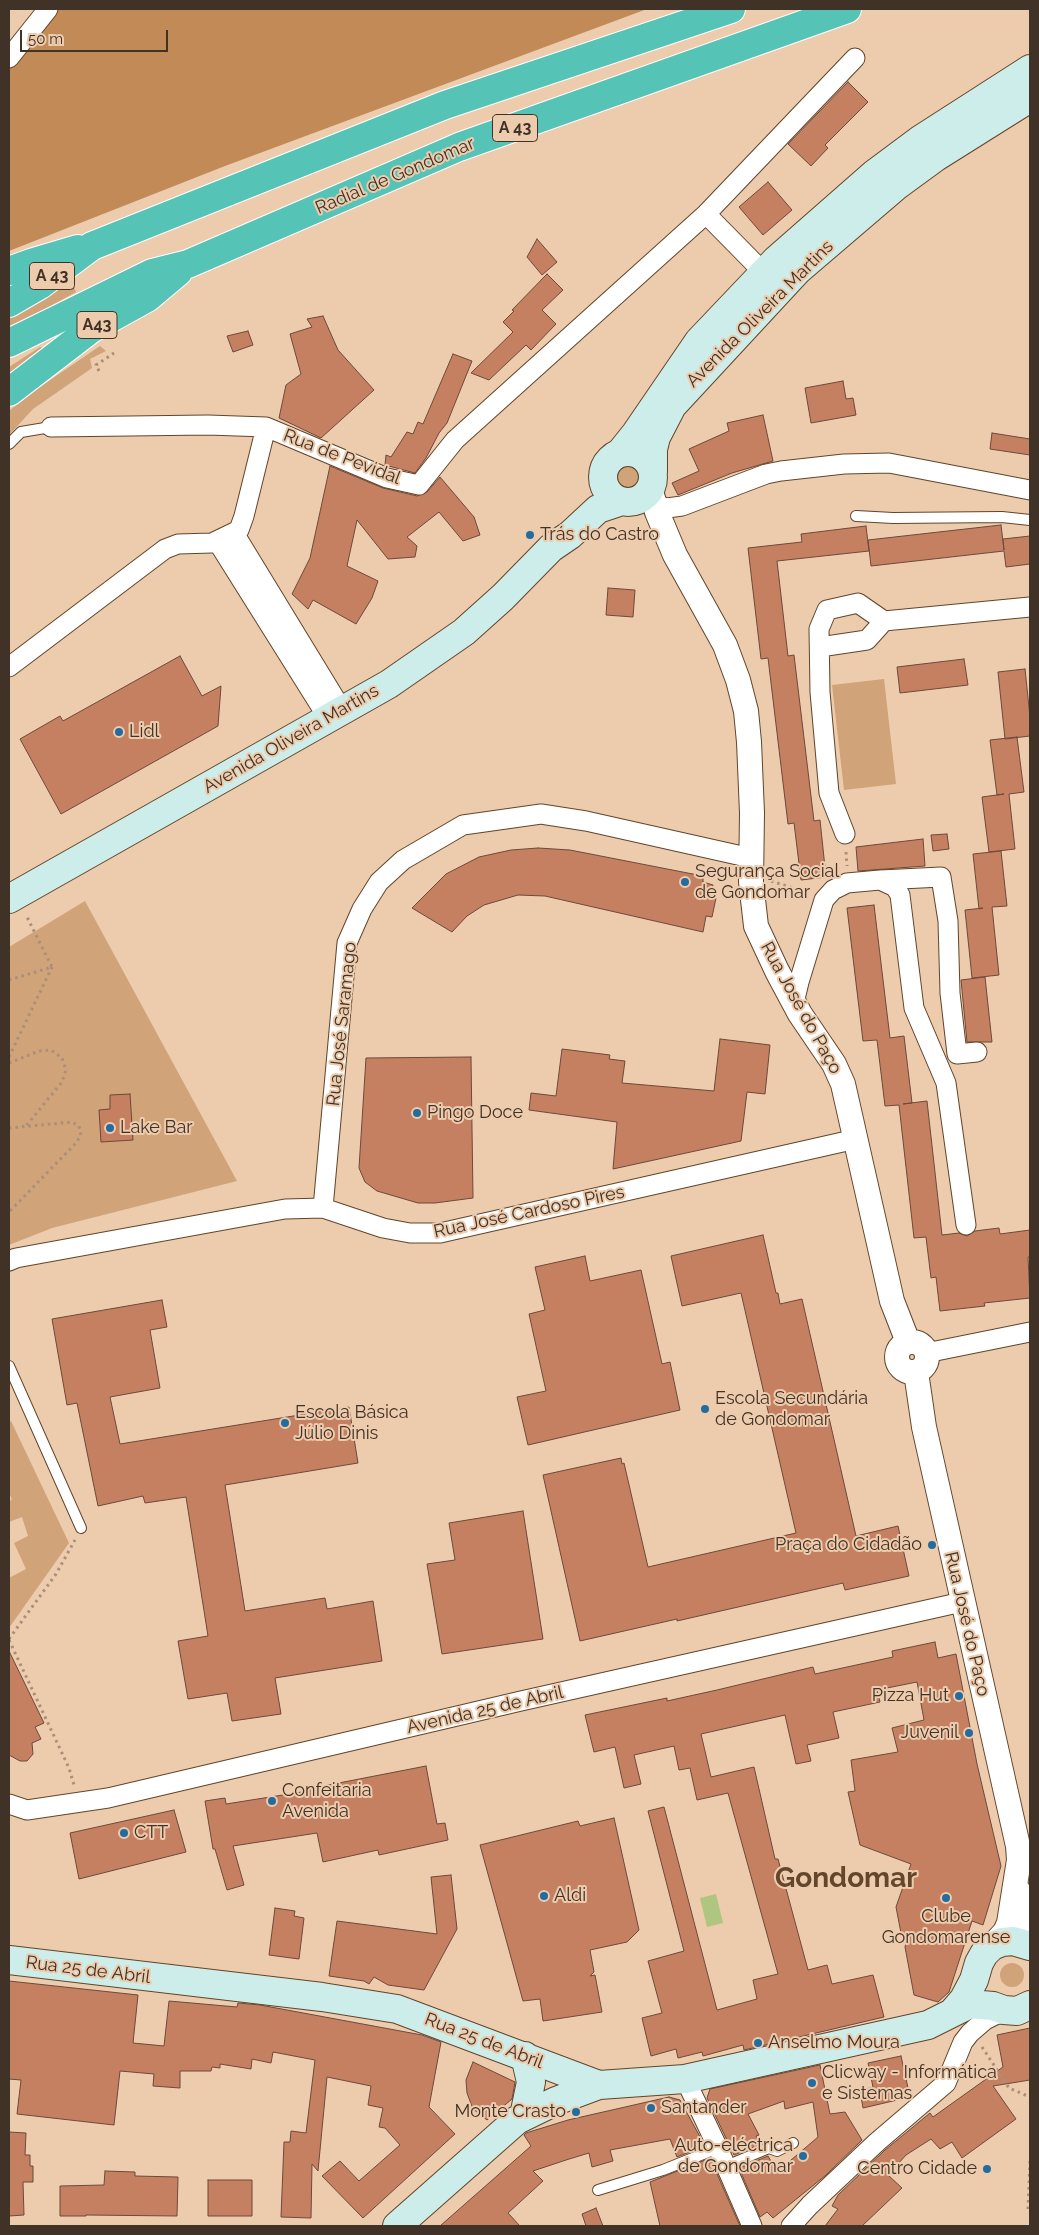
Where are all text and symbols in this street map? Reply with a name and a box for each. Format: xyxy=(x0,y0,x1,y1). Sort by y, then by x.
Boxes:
scale bar xyxy=(22,20,170,52)
text: 50 m xyxy=(28,30,63,48)
road number: A 43 xyxy=(492,115,538,142)
street label: Radial de Gondomar xyxy=(312,133,478,219)
street label: Avenida Oliveira Martins xyxy=(682,236,838,392)
road number: A 43 xyxy=(30,262,74,290)
road number: A43 xyxy=(77,312,117,338)
street label: Rua de Pevidal xyxy=(280,425,404,489)
place label: Trás do Castro xyxy=(540,524,659,546)
marker: Trás do Castro xyxy=(524,529,536,541)
street label: Avenida Oliveira Martins xyxy=(199,680,383,798)
place label: Lidl xyxy=(129,721,160,743)
marker: Lidl xyxy=(113,726,125,738)
place label: Segurança Social de Gondomar xyxy=(695,861,839,904)
marker: Segurança Social de Gondomar xyxy=(679,876,691,888)
street label: Rua José do Paço xyxy=(756,938,846,1078)
street label: Rua José Saramago xyxy=(323,941,361,1107)
place label: Pingo Doce xyxy=(427,1102,523,1124)
marker: Pingo Doce xyxy=(411,1107,423,1119)
place label: Lake Bar xyxy=(120,1117,193,1139)
marker: Lake Bar xyxy=(104,1122,116,1134)
street label: Rua José Cardoso Pires xyxy=(432,1181,626,1243)
place label: Escola Secundária de Gondomar xyxy=(715,1388,868,1430)
place label: Escola Básica Júlio Dinis xyxy=(295,1402,409,1445)
marker: Escola Secundária de Gondomar xyxy=(699,1403,711,1415)
marker: Escola Básica Júlio Dinis xyxy=(279,1417,291,1429)
place label: Praça do Cidadão xyxy=(775,1534,922,1556)
marker: Praça do Cidadão xyxy=(926,1539,938,1551)
street label: Rua José do Paço xyxy=(940,1550,994,1698)
street label: Avenida 25 de Abril xyxy=(405,1681,565,1739)
place label: Pizza Hut xyxy=(872,1685,949,1707)
marker: Pizza Hut xyxy=(953,1690,965,1702)
place label: Juvenil xyxy=(901,1722,959,1744)
marker: Juvenil xyxy=(963,1727,975,1739)
place label: Confeitaria Avenida xyxy=(282,1780,371,1822)
marker: Confeitaria Avenida xyxy=(266,1795,278,1807)
place label: CTT xyxy=(134,1822,168,1844)
marker: CTT xyxy=(118,1827,130,1839)
district label: Gondomar xyxy=(775,1862,917,1896)
place label: Aldi xyxy=(554,1885,586,1907)
marker: Aldi xyxy=(538,1890,550,1902)
marker: Clube Gondomarense xyxy=(940,1892,952,1904)
place label: Clube Gondomarense xyxy=(882,1906,1010,1948)
street label: Rua 25 de Abril xyxy=(25,1952,151,1988)
street label: Rua 25 de Abril xyxy=(422,2008,546,2074)
place label: Anselmo Moura xyxy=(768,2032,900,2054)
marker: Anselmo Moura xyxy=(752,2037,764,2049)
place label: Clicway - Informática e Sistemas xyxy=(822,2062,997,2104)
marker: Clicway - Informática e Sistemas xyxy=(806,2077,818,2089)
place label: Santander xyxy=(661,2097,747,2119)
place label: Monte Crasto xyxy=(455,2101,566,2123)
marker: Santander xyxy=(645,2102,657,2114)
marker: Monte Crasto xyxy=(570,2106,582,2118)
place label: Auto-eléctrica de Gondomar xyxy=(674,2135,793,2178)
marker: Auto-eléctrica de Gondomar xyxy=(797,2150,809,2162)
place label: Centro Cidade xyxy=(857,2158,977,2180)
marker: Centro Cidade xyxy=(981,2163,993,2175)

